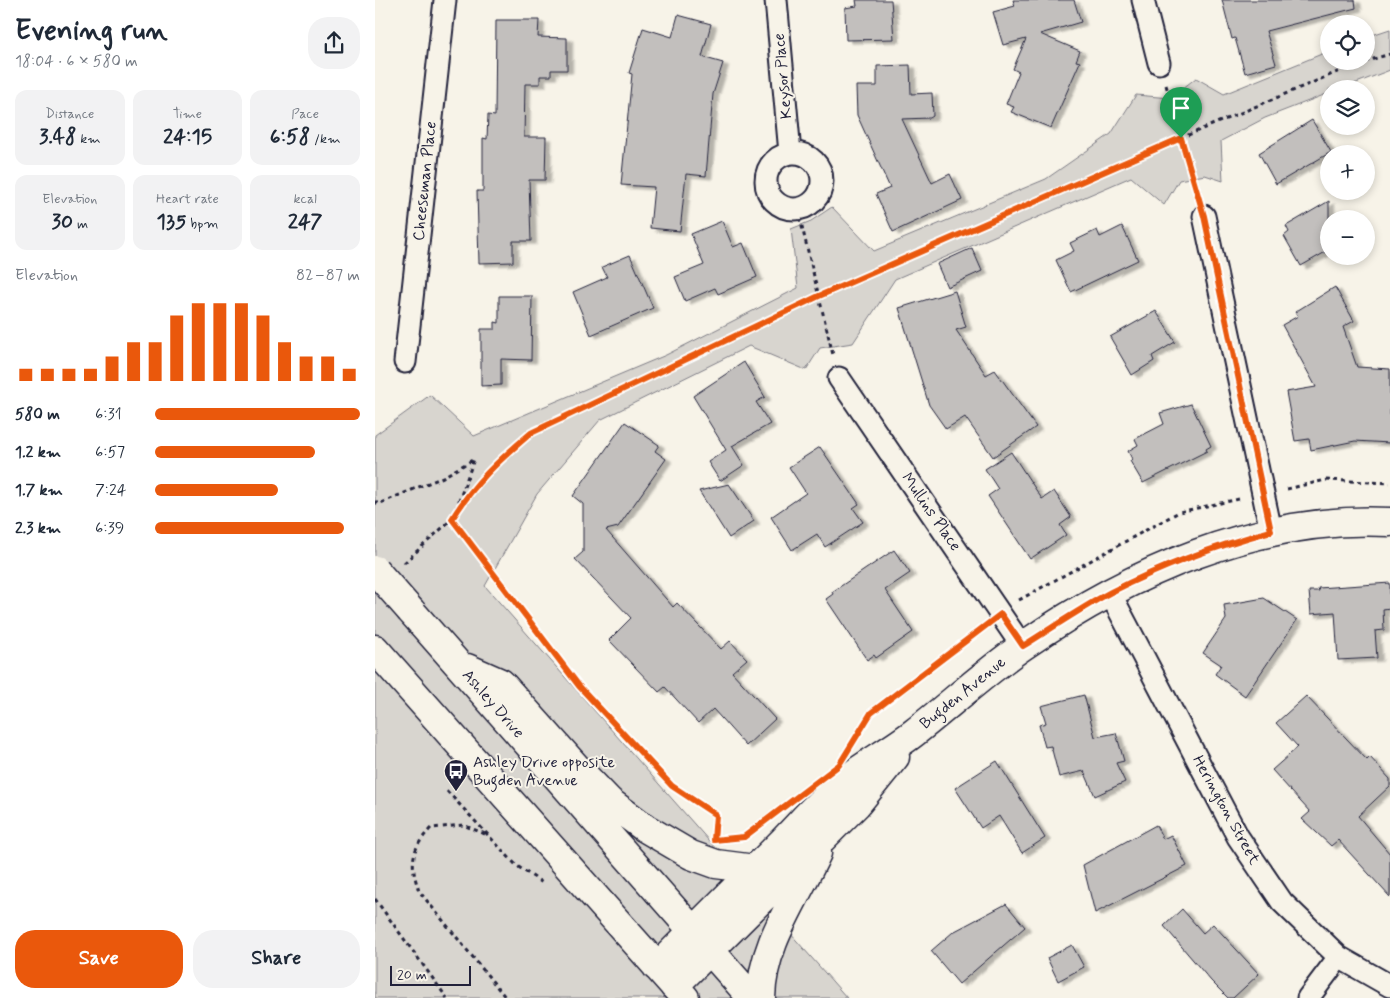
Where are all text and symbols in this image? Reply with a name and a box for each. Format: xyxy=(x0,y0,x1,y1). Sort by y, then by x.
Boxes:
text: Evening run xyxy=(15,13,168,50)
map controls xyxy=(1320,15,1375,265)
button: locate xyxy=(1320,15,1375,70)
button: share xyxy=(308,17,360,69)
street label: Keysor Place xyxy=(769,32,797,120)
text: 18:04 · 6 × 580 m xyxy=(15,51,138,72)
button: layers xyxy=(1320,80,1375,135)
pin xyxy=(1160,87,1202,138)
icon: arrive xyxy=(1167,94,1195,122)
text: Distance xyxy=(45,105,94,123)
text: Time xyxy=(173,105,202,123)
text: Pace xyxy=(291,105,319,123)
street label: Cheeseman Place xyxy=(408,120,442,242)
text: 3.48 xyxy=(39,123,77,151)
text: 24:15 xyxy=(163,123,212,151)
text: 6:58 xyxy=(270,123,310,151)
text: km xyxy=(77,130,101,148)
text: /km xyxy=(310,130,341,148)
button: + xyxy=(1320,145,1375,200)
text: Elevation xyxy=(42,190,97,208)
text: Heart rate xyxy=(156,190,219,208)
text: kcal xyxy=(293,190,317,208)
text: 30 xyxy=(52,208,73,236)
text: 135 xyxy=(157,208,186,236)
text: 247 xyxy=(288,208,323,236)
button: − xyxy=(1320,210,1375,265)
text: m xyxy=(73,215,88,233)
text: bpm xyxy=(186,215,218,233)
text: Elevation xyxy=(15,265,78,286)
text: 82–87 m xyxy=(296,265,360,286)
text: 580 m xyxy=(15,404,60,425)
text: 6:31 xyxy=(95,404,122,425)
text: 1.2 km xyxy=(15,442,61,463)
text: 6:57 xyxy=(95,442,125,463)
street label: Mullins Place xyxy=(896,469,966,555)
text: 1.7 km xyxy=(15,480,63,501)
text: 7:24 xyxy=(95,480,127,501)
text: 2.3 km xyxy=(15,518,61,539)
text: 6:39 xyxy=(95,518,124,539)
street label: Bugden Avenue xyxy=(916,652,1011,735)
street label: Ashley Drive xyxy=(457,665,529,743)
place label: Ashley Drive opposite Bugden Avenue xyxy=(473,752,616,792)
street label: Herington Street xyxy=(1187,752,1265,869)
bus stop icon: Ashley Drive opposite Bugden Avenue xyxy=(443,758,469,792)
button: Save xyxy=(15,930,183,988)
button: Share xyxy=(193,930,360,988)
scale bar xyxy=(390,963,471,986)
text: 20 m xyxy=(397,966,427,984)

